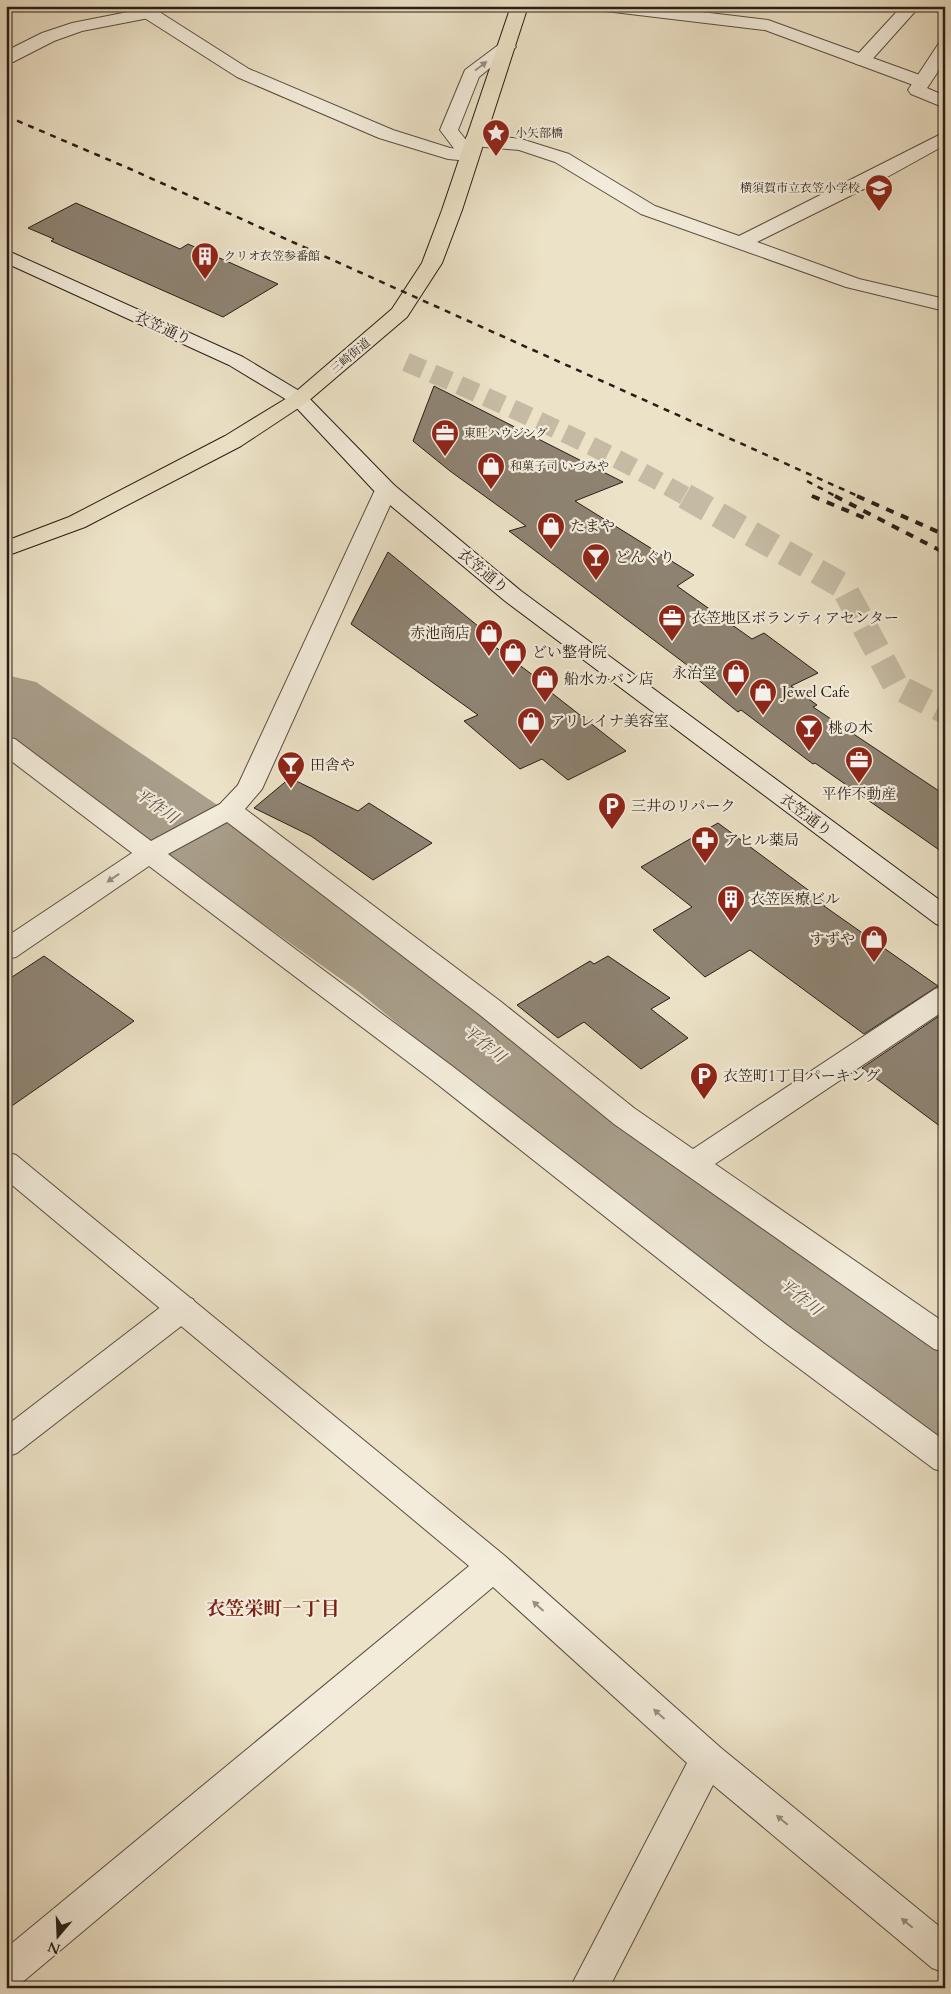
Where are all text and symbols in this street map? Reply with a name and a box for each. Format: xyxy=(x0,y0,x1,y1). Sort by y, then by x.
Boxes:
one-way arrow xyxy=(474,61,487,72)
place icon: 小矢部橋 xyxy=(481,118,511,157)
place label: 小矢部橋 xyxy=(515,125,563,141)
school or university icon: 横須賀市立衣笠小学校 xyxy=(864,173,894,212)
place label: 横須賀市立衣笠小学校 xyxy=(740,180,860,196)
building icon: クリオ衣笠参番館 xyxy=(190,241,220,280)
place label: クリオ衣笠参番館 xyxy=(224,248,320,264)
street label: 衣笠通り xyxy=(132,306,194,350)
street label: 三崎街道 xyxy=(326,334,374,378)
office icon: 東旺ハウジング xyxy=(430,418,460,457)
place label: 東旺ハウジング xyxy=(464,425,547,441)
shop icon: 和菓子司 いづみや xyxy=(476,451,506,490)
place label: 和菓子司 いづみや xyxy=(510,458,609,474)
shop icon: たまや xyxy=(536,511,566,550)
place label: たまや xyxy=(570,516,615,536)
bar icon: どんぐり xyxy=(581,542,611,581)
street label: 衣笠通り xyxy=(454,544,512,598)
place label: どんぐり xyxy=(615,547,675,567)
office icon: 衣笠地区ボランティアセンター xyxy=(657,603,687,642)
place label: 衣笠地区ボランティアセンター xyxy=(691,608,899,628)
shop icon: 赤池商店 xyxy=(474,618,504,657)
place label: 赤池商店 xyxy=(410,623,470,643)
shop icon: どい整骨院 xyxy=(498,637,528,676)
place label: どい整骨院 xyxy=(532,642,607,662)
shop icon: 永治堂 xyxy=(721,658,751,697)
place label: 永治堂 xyxy=(672,663,717,683)
shop icon: 船水カバン店 xyxy=(530,664,560,703)
place label: 船水カバン店 xyxy=(564,669,654,689)
shop icon: Jewel Cafe xyxy=(748,677,778,716)
place label: Jewel Cafe xyxy=(780,682,850,702)
shop icon: アリレイナ美容室 xyxy=(516,706,546,745)
place label: アリレイナ美容室 xyxy=(550,711,669,731)
bar icon: 桃の木 xyxy=(794,713,824,752)
place label: 桃の木 xyxy=(828,718,873,738)
office icon: 平作不動産 xyxy=(844,745,874,784)
bar icon: 田舎や xyxy=(276,750,306,789)
place label: 田舎や xyxy=(310,755,355,775)
water label: 平作川 xyxy=(130,783,184,830)
place label: 平作不動産 xyxy=(821,784,897,804)
street label: 衣笠通り xyxy=(776,789,836,841)
parking icon: 三井のリパーク xyxy=(597,791,627,830)
place label: 三井のリパーク xyxy=(631,796,736,816)
pharmacy icon: アヒル薬局 xyxy=(690,825,720,864)
place label: アヒル薬局 xyxy=(724,830,799,850)
one-way arrow xyxy=(106,873,120,882)
building icon: 衣笠医療ビル xyxy=(716,884,746,923)
place label: 衣笠医療ビル xyxy=(750,889,840,909)
shop icon: すずや xyxy=(859,924,889,963)
place label: すずや xyxy=(810,929,855,949)
water label: 平作川 xyxy=(459,1020,511,1069)
parking icon: 衣笠町1丁目パーキング xyxy=(689,1061,719,1100)
place label: 衣笠町1丁目パーキング xyxy=(723,1066,880,1086)
water label: 平作川 xyxy=(775,1273,827,1322)
district label: 衣笠栄町一丁目 xyxy=(206,1596,340,1622)
one-way arrow xyxy=(532,1600,544,1612)
one-way arrow xyxy=(653,1708,665,1720)
one-way arrow xyxy=(776,1814,789,1825)
north arrow xyxy=(32,1912,82,1962)
one-way arrow xyxy=(901,1918,914,1929)
text: N xyxy=(45,1937,63,1959)

